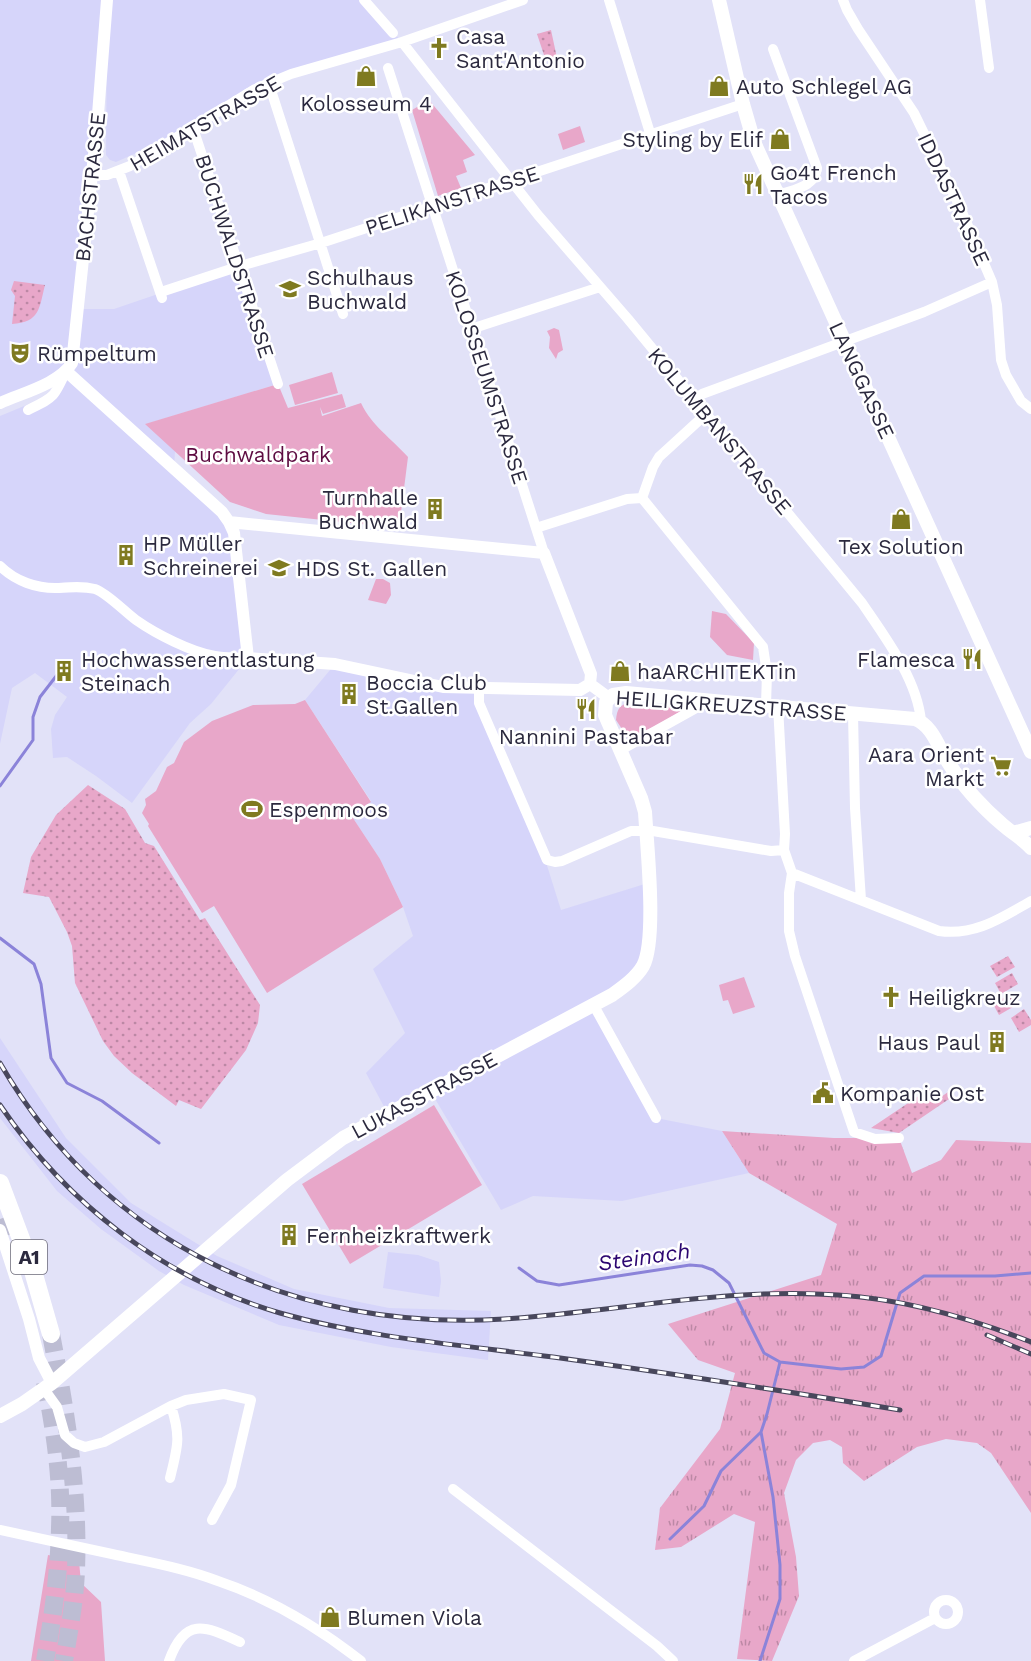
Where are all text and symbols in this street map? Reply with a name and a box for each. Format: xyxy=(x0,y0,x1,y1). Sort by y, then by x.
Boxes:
place label: Casa Sant'Antonio xyxy=(456,24,585,73)
church icon: Casa Sant'Antonio xyxy=(427,36,451,60)
shop icon: Kolosseum 4 xyxy=(354,64,378,88)
street label: HEIMATSTRASSE xyxy=(125,70,285,176)
shop icon: Auto Schlegel AG xyxy=(707,74,731,98)
place label: Auto Schlegel AG xyxy=(736,74,912,99)
place label: Kolosseum 4 xyxy=(300,91,432,116)
street label: BACHSTRASSE xyxy=(70,111,110,263)
place label: Styling by Elif xyxy=(623,127,763,152)
shop icon: Styling by Elif xyxy=(768,127,792,151)
street label: IDDASTRASSE xyxy=(912,129,996,269)
street label: BUCHWALDSTRASSE xyxy=(190,151,280,361)
street label: PELIKANSTRASSE xyxy=(362,160,542,240)
place label: Go4t French Tacos xyxy=(770,160,897,209)
restaurant icon: Go4t French Tacos xyxy=(741,172,765,196)
place label: Schulhaus Buchwald xyxy=(307,265,414,314)
street label: KOLOSSEUMSTRASSE xyxy=(441,267,533,487)
school or university icon: Schulhaus Buchwald xyxy=(278,277,302,301)
street label: LANGGASSE xyxy=(824,317,900,443)
theatre icon: Rümpeltum xyxy=(8,341,32,365)
place label: Rümpeltum xyxy=(37,341,157,366)
street label: KOLUMBANSTRASSE xyxy=(643,342,797,520)
park label: Buchwaldpark xyxy=(185,442,331,467)
place label: Turnhalle Buchwald xyxy=(318,485,418,534)
building icon: Turnhalle Buchwald xyxy=(423,497,447,521)
shop icon: Tex Solution xyxy=(889,507,913,531)
place label: HP Müller Schreinerei xyxy=(143,531,258,580)
place label: Tex Solution xyxy=(838,534,964,559)
building icon: HP Müller Schreinerei xyxy=(114,543,138,567)
school or university icon: HDS St. Gallen xyxy=(267,556,291,580)
place label: HDS St. Gallen xyxy=(296,556,447,581)
place label: Hochwasserentlastung Steinach xyxy=(81,647,315,696)
place label: Flamesca xyxy=(857,647,955,672)
restaurant icon: Flamesca xyxy=(960,647,984,671)
building icon: Hochwasserentlastung Steinach xyxy=(52,659,76,683)
shop icon: haARCHITEKTin xyxy=(608,659,632,683)
place label: haARCHITEKTin xyxy=(637,659,796,684)
place label: Boccia Club St.Gallen xyxy=(366,670,487,719)
building icon: Boccia Club St.Gallen xyxy=(337,682,361,706)
street label: HEILIGKREUZSTRASSE xyxy=(615,684,847,726)
restaurant icon: Nannini Pastabar xyxy=(574,697,598,721)
place label: Nannini Pastabar xyxy=(499,724,674,749)
place label: Aara Orient Markt xyxy=(868,742,984,791)
supermarket icon: Aara Orient Markt xyxy=(989,754,1013,778)
sports icon: Espenmoos xyxy=(240,797,264,821)
place label: Espenmoos xyxy=(269,797,388,822)
church icon: Heiligkreuz xyxy=(879,985,903,1009)
place label: Heiligkreuz xyxy=(908,985,1021,1010)
place label: Haus Paul xyxy=(878,1030,981,1055)
building icon: Haus Paul xyxy=(985,1030,1009,1054)
street label: LUKASSTRASSE xyxy=(347,1046,501,1144)
public building icon: Kompanie Ost xyxy=(811,1081,835,1105)
place label: Kompanie Ost xyxy=(840,1081,984,1106)
building icon: Fernheizkraftwerk xyxy=(277,1223,301,1247)
place label: Fernheizkraftwerk xyxy=(306,1223,491,1248)
water label: Steinach xyxy=(596,1238,692,1276)
road number: A1 xyxy=(11,1240,47,1274)
shop icon: Blumen Viola xyxy=(318,1605,342,1629)
place label: Blumen Viola xyxy=(347,1605,482,1630)

